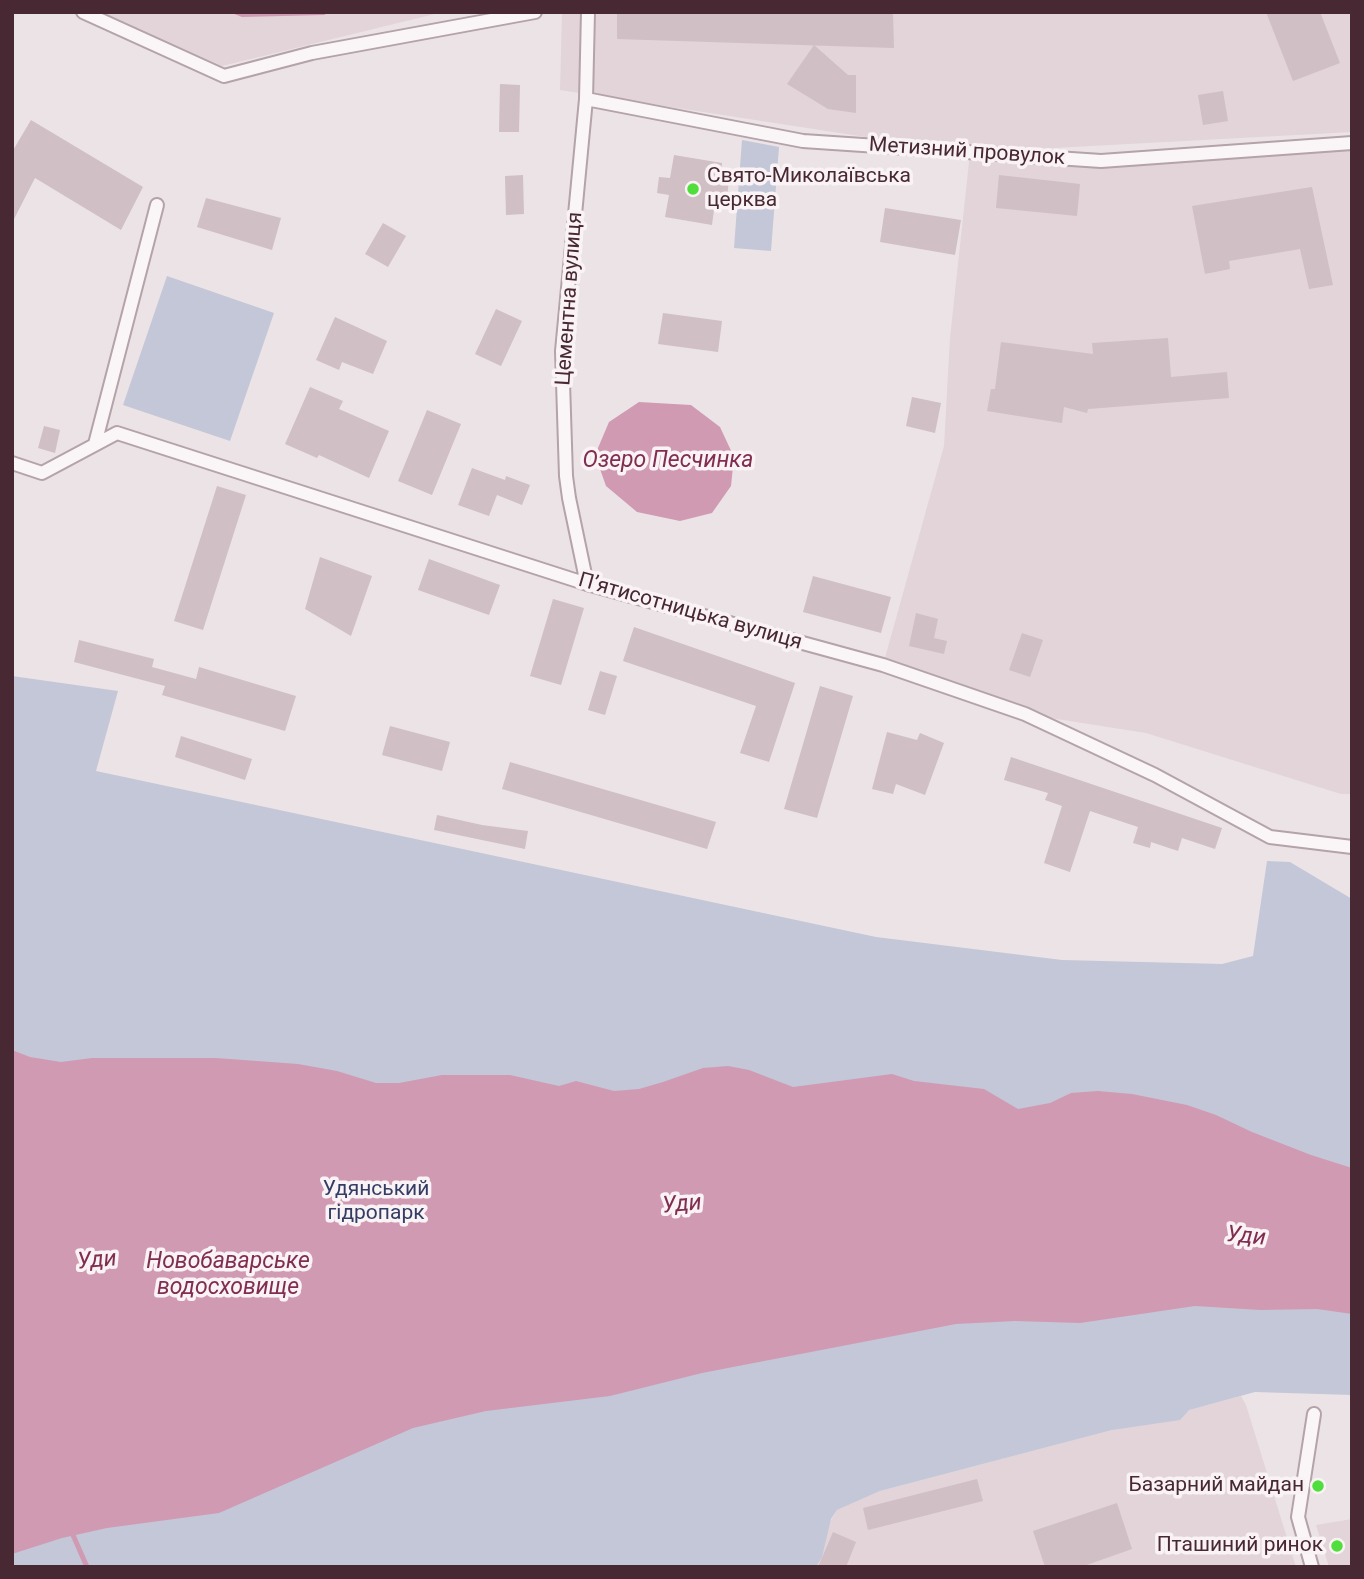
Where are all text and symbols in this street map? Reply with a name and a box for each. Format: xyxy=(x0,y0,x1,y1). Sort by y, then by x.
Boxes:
street label: Метизний провулок xyxy=(868,133,1066,171)
place label: Свято-Миколаївська церква xyxy=(707,164,911,214)
marker: Свято-Миколаївська церква xyxy=(685,181,701,197)
street label: Цементна вулиця xyxy=(551,211,589,387)
water label: Озеро Песчинка xyxy=(583,447,753,475)
street label: П’ятисотницька вулиця xyxy=(575,568,805,656)
park label: Удянський гідропарк xyxy=(323,1177,429,1227)
water label: Уди xyxy=(661,1190,703,1220)
water label: Уди xyxy=(1225,1221,1267,1253)
water label: Уди xyxy=(76,1246,118,1276)
water label: Новобаварське водосховище xyxy=(146,1248,310,1302)
place label: Базарний майдан xyxy=(1129,1473,1304,1499)
marker: Базарний майдан xyxy=(1310,1478,1326,1494)
place label: Пташиний ринок xyxy=(1157,1533,1323,1559)
marker: Пташиний ринок xyxy=(1329,1538,1345,1554)

